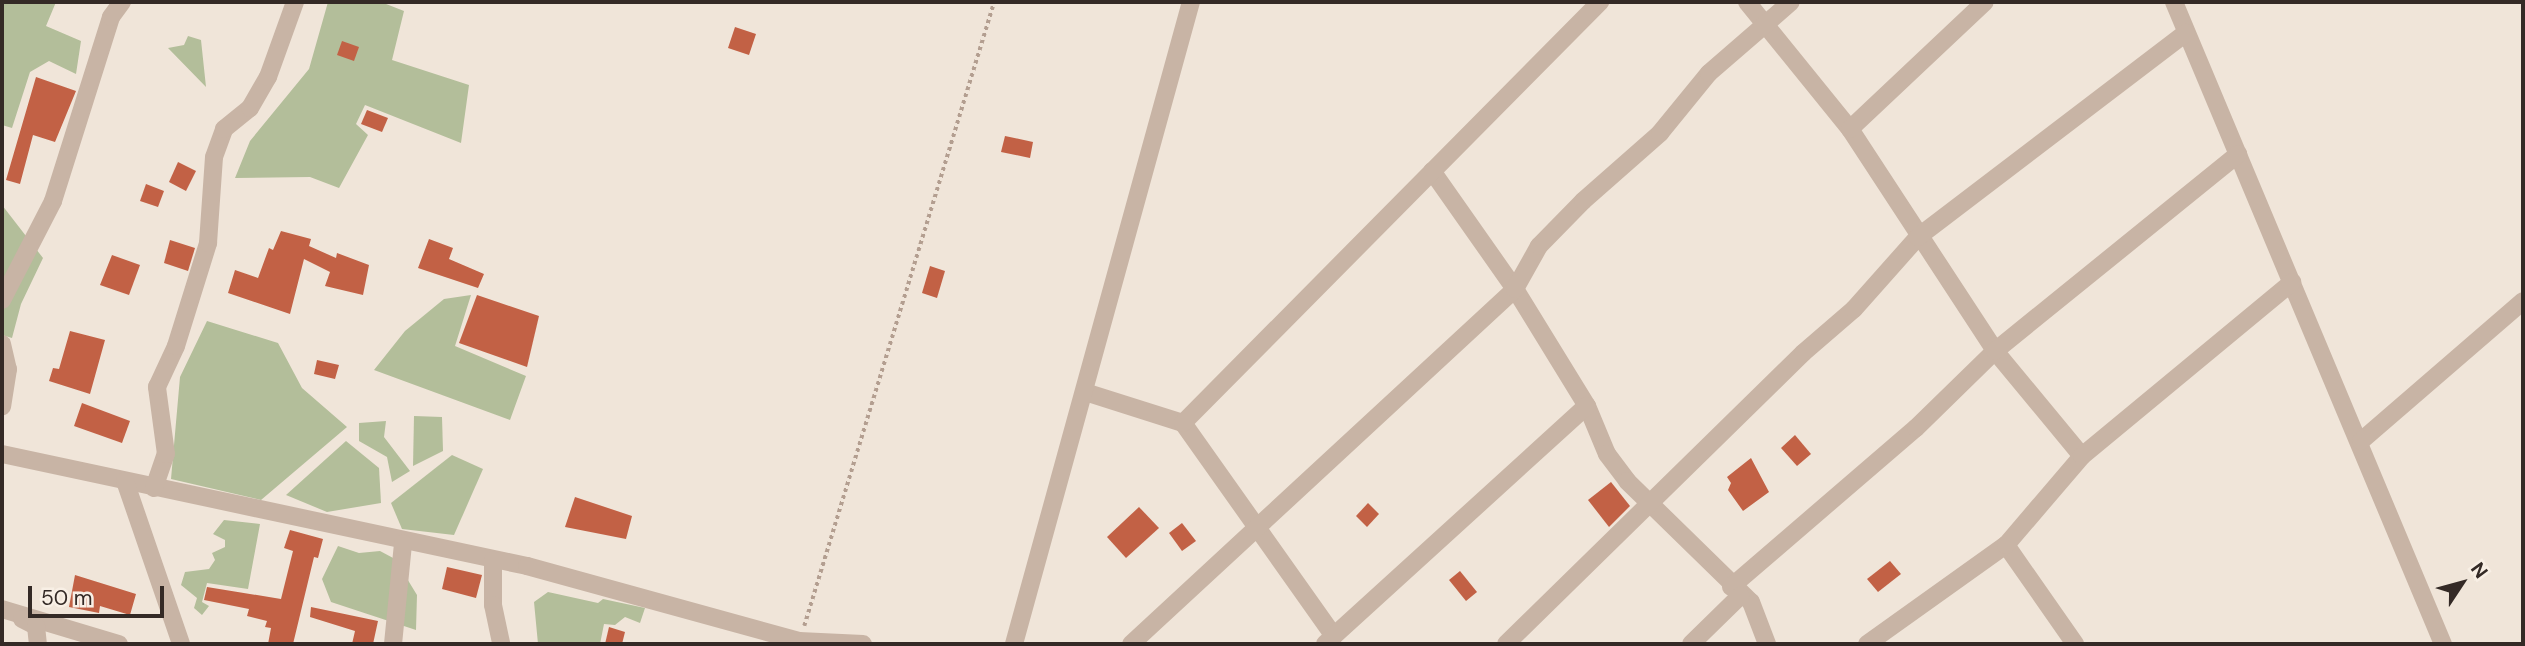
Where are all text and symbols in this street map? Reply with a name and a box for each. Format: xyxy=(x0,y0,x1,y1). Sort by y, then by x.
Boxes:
north arrow xyxy=(2427,548,2497,618)
text: N xyxy=(2465,557,2494,583)
scale bar xyxy=(32,572,168,616)
text: 50 m xyxy=(41,584,92,612)

